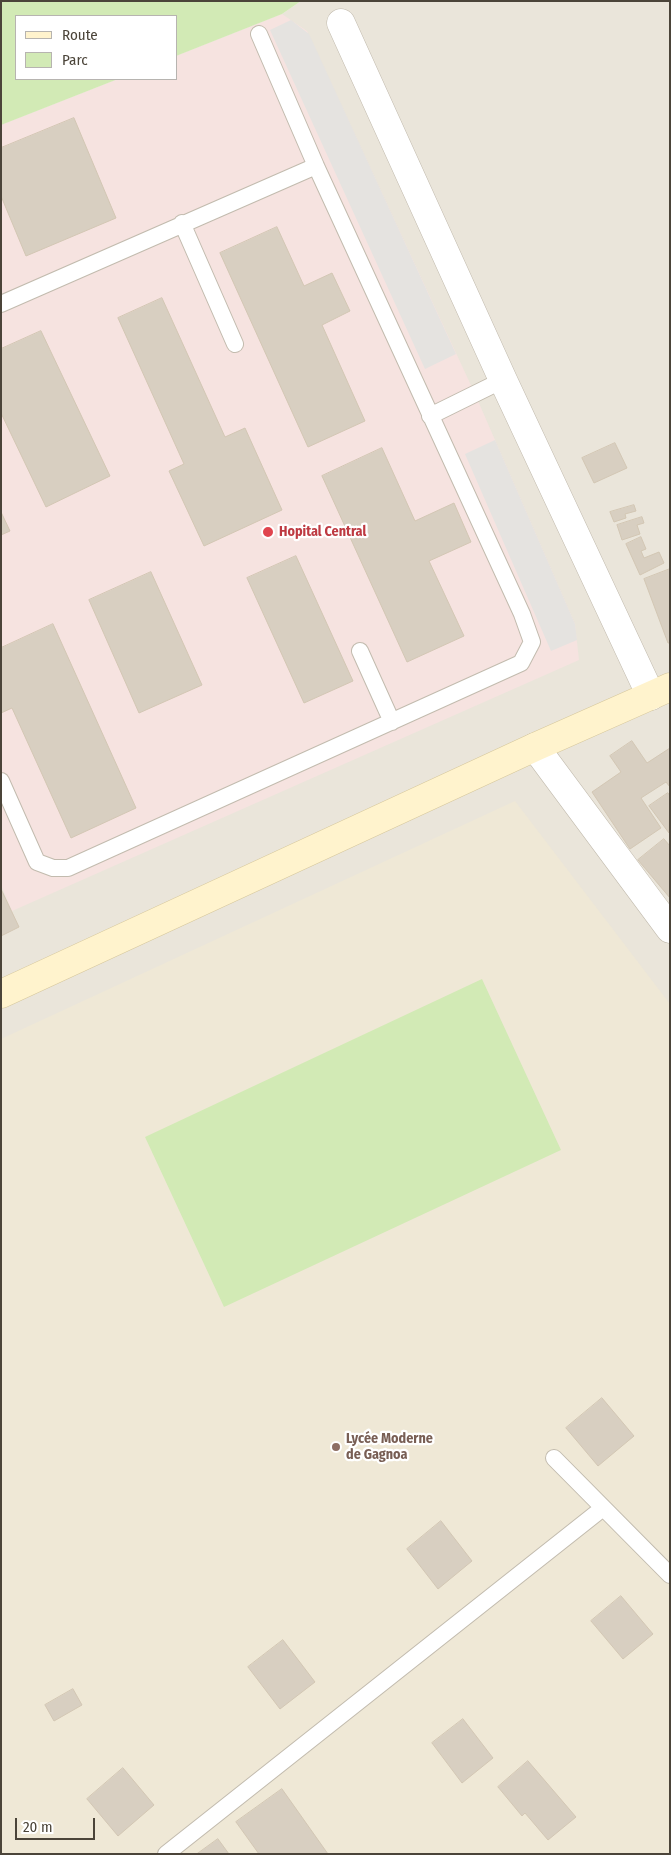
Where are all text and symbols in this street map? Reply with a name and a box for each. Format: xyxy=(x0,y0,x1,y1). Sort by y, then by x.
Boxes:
legend xyxy=(15,15,178,80)
text: Route xyxy=(62,26,98,44)
text: Parc xyxy=(62,51,88,69)
place label: Hopital Central xyxy=(279,524,366,540)
marker: Hopital Central xyxy=(261,525,275,539)
place label: Lycée Moderne de Gagnoa xyxy=(346,1431,433,1464)
marker: Lycée Moderne de Gagnoa xyxy=(330,1441,342,1453)
scale bar xyxy=(18,1808,98,1840)
text: 20 m xyxy=(23,1818,53,1836)

